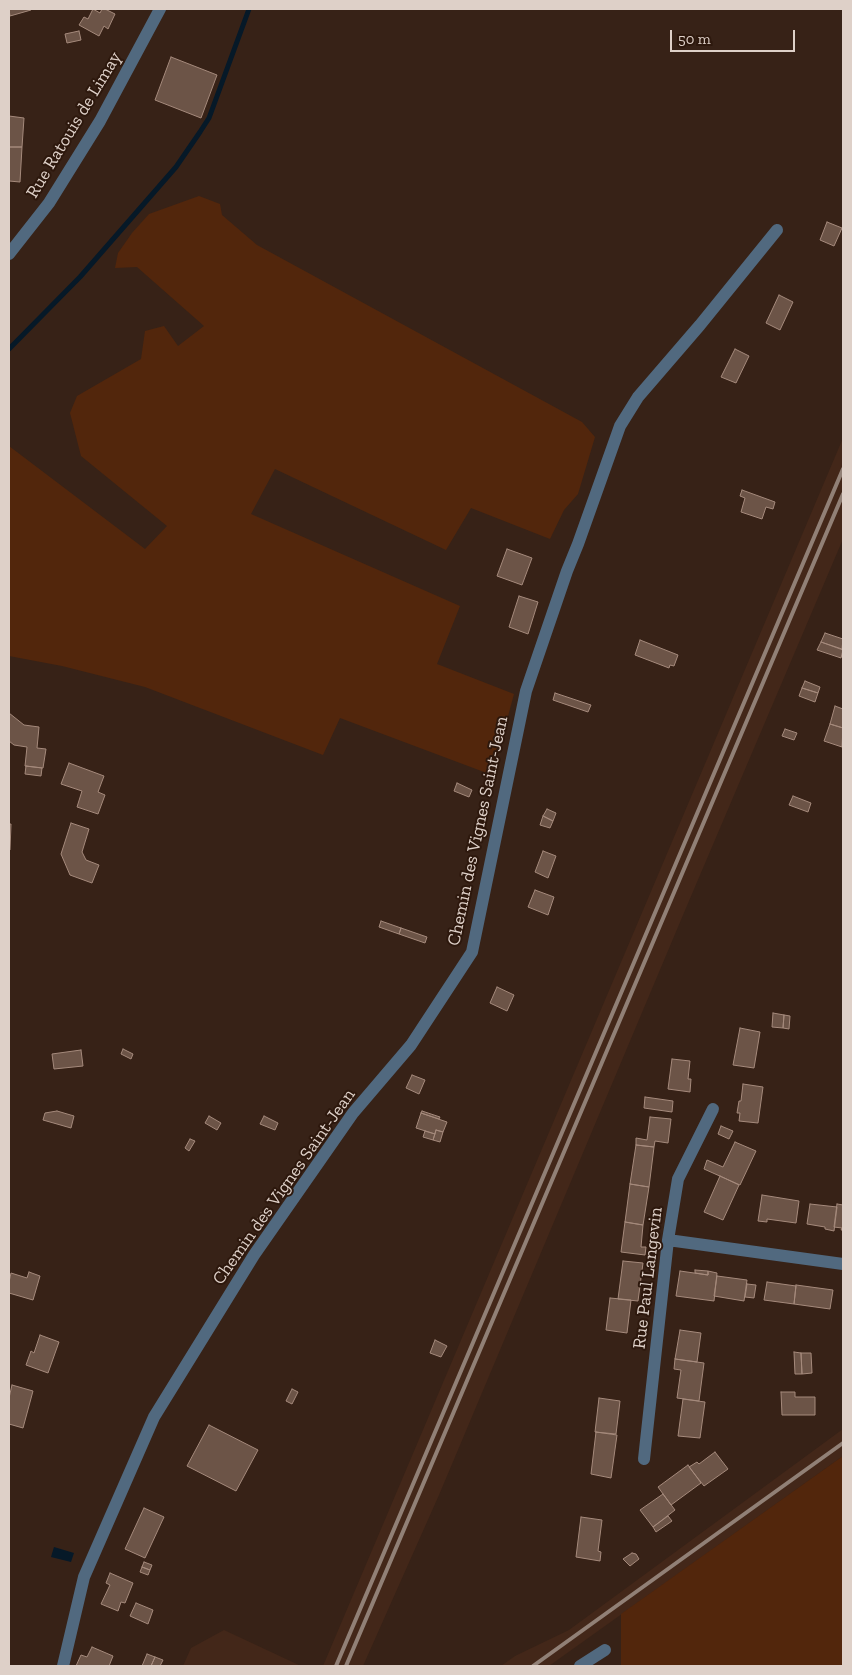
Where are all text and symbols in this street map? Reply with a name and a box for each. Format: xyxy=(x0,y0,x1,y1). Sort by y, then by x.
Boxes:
scale bar xyxy=(672,20,797,52)
text: 50 m xyxy=(678,30,711,48)
street label: Rue Ratouis de Limay xyxy=(22,48,126,202)
street label: Chemin des Vignes Saint-Jean xyxy=(443,714,513,948)
street label: Chemin des Vignes Saint-Jean xyxy=(208,1085,360,1289)
street label: Rue Paul Langevin xyxy=(629,1206,667,1350)

